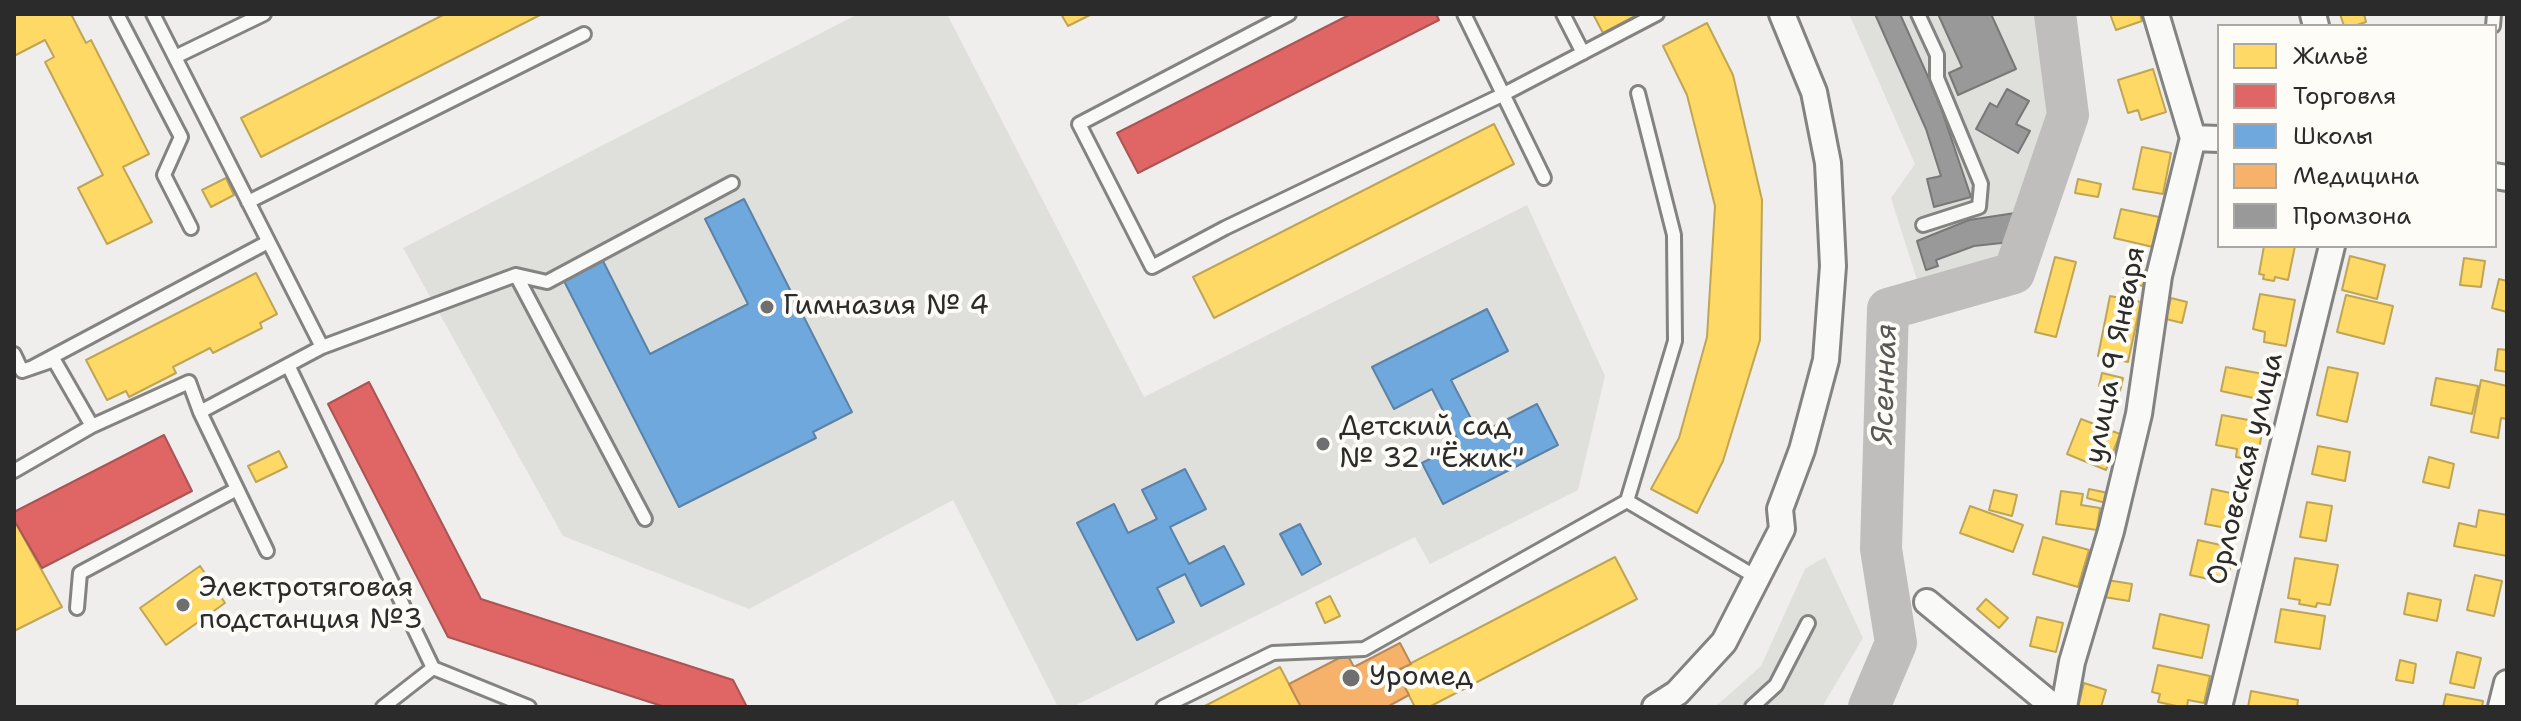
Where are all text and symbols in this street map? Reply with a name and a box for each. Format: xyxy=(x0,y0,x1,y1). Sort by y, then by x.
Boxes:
legend xyxy=(2217,24,2497,248)
text: Жильё xyxy=(2293,40,2369,72)
text: Торговля xyxy=(2293,80,2396,112)
text: Школы xyxy=(2293,120,2373,152)
text: Медицина xyxy=(2293,160,2419,192)
text: Промзона xyxy=(2293,200,2411,232)
street label: улица 9 Января xyxy=(2079,244,2153,466)
place label: Гимназия № 4 xyxy=(783,290,989,324)
marker: Гимназия № 4 xyxy=(758,298,776,316)
water label: Ясенная xyxy=(1866,323,1906,445)
street label: Орловская улица xyxy=(2201,349,2291,589)
place label: Детский сад № 32 "Ёжик" xyxy=(1339,411,1524,477)
marker: Детский сад № 32 "Ёжик" xyxy=(1314,435,1332,453)
place label: Электротяговая подстанция №3 xyxy=(199,572,423,638)
marker: Электротяговая подстанция №3 xyxy=(174,596,192,614)
place label: Уромед xyxy=(1369,661,1473,695)
marker: Уромед xyxy=(1340,667,1362,689)

